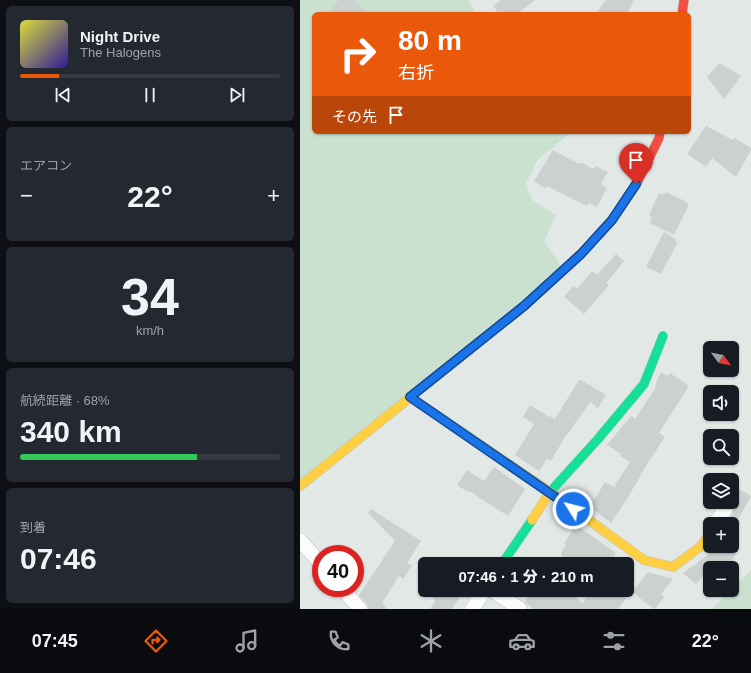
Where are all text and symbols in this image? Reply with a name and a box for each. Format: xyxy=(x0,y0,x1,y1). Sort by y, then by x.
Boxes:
text: 80 m xyxy=(398,25,462,56)
text: Night Drive xyxy=(80,28,160,45)
icon: right xyxy=(332,28,384,80)
text: The Halogens xyxy=(80,45,161,60)
text: 右折 xyxy=(398,63,434,83)
icon: previous xyxy=(52,84,74,106)
icon: pause xyxy=(139,84,161,106)
icon: next xyxy=(226,84,248,106)
icon: arrive xyxy=(385,104,407,126)
text: その先 xyxy=(332,108,377,125)
pin xyxy=(619,143,653,184)
icon: arrive xyxy=(625,149,647,171)
text: エアコン xyxy=(20,158,72,173)
text: 22° xyxy=(127,180,173,213)
text: − xyxy=(20,183,33,208)
text: + xyxy=(267,183,280,208)
text: 34 xyxy=(121,268,179,326)
text: km/h xyxy=(136,323,164,338)
north arrow xyxy=(703,341,739,377)
map controls xyxy=(703,341,739,597)
button: sound xyxy=(703,385,739,421)
text: 航続距離 · 68% xyxy=(20,393,110,408)
text: 340 km xyxy=(20,415,122,448)
button: search xyxy=(703,429,739,465)
button: layers xyxy=(703,473,739,509)
position arrow xyxy=(552,488,594,530)
button: + xyxy=(703,517,739,553)
text: 到着 xyxy=(20,520,46,535)
text: 07:46 xyxy=(20,542,97,575)
speed limit sign: 40 xyxy=(312,545,364,597)
button: − xyxy=(703,561,739,597)
text: 07:46 · 1 分 · 210 m xyxy=(458,568,594,585)
icon: directions xyxy=(142,627,170,655)
icon: music xyxy=(233,627,261,655)
icon: phone xyxy=(325,627,353,655)
icon: climate xyxy=(417,627,445,655)
icon: car xyxy=(508,627,536,655)
icon: filters xyxy=(600,627,628,655)
text: 07:45 xyxy=(32,631,78,651)
text: 22° xyxy=(692,631,719,651)

